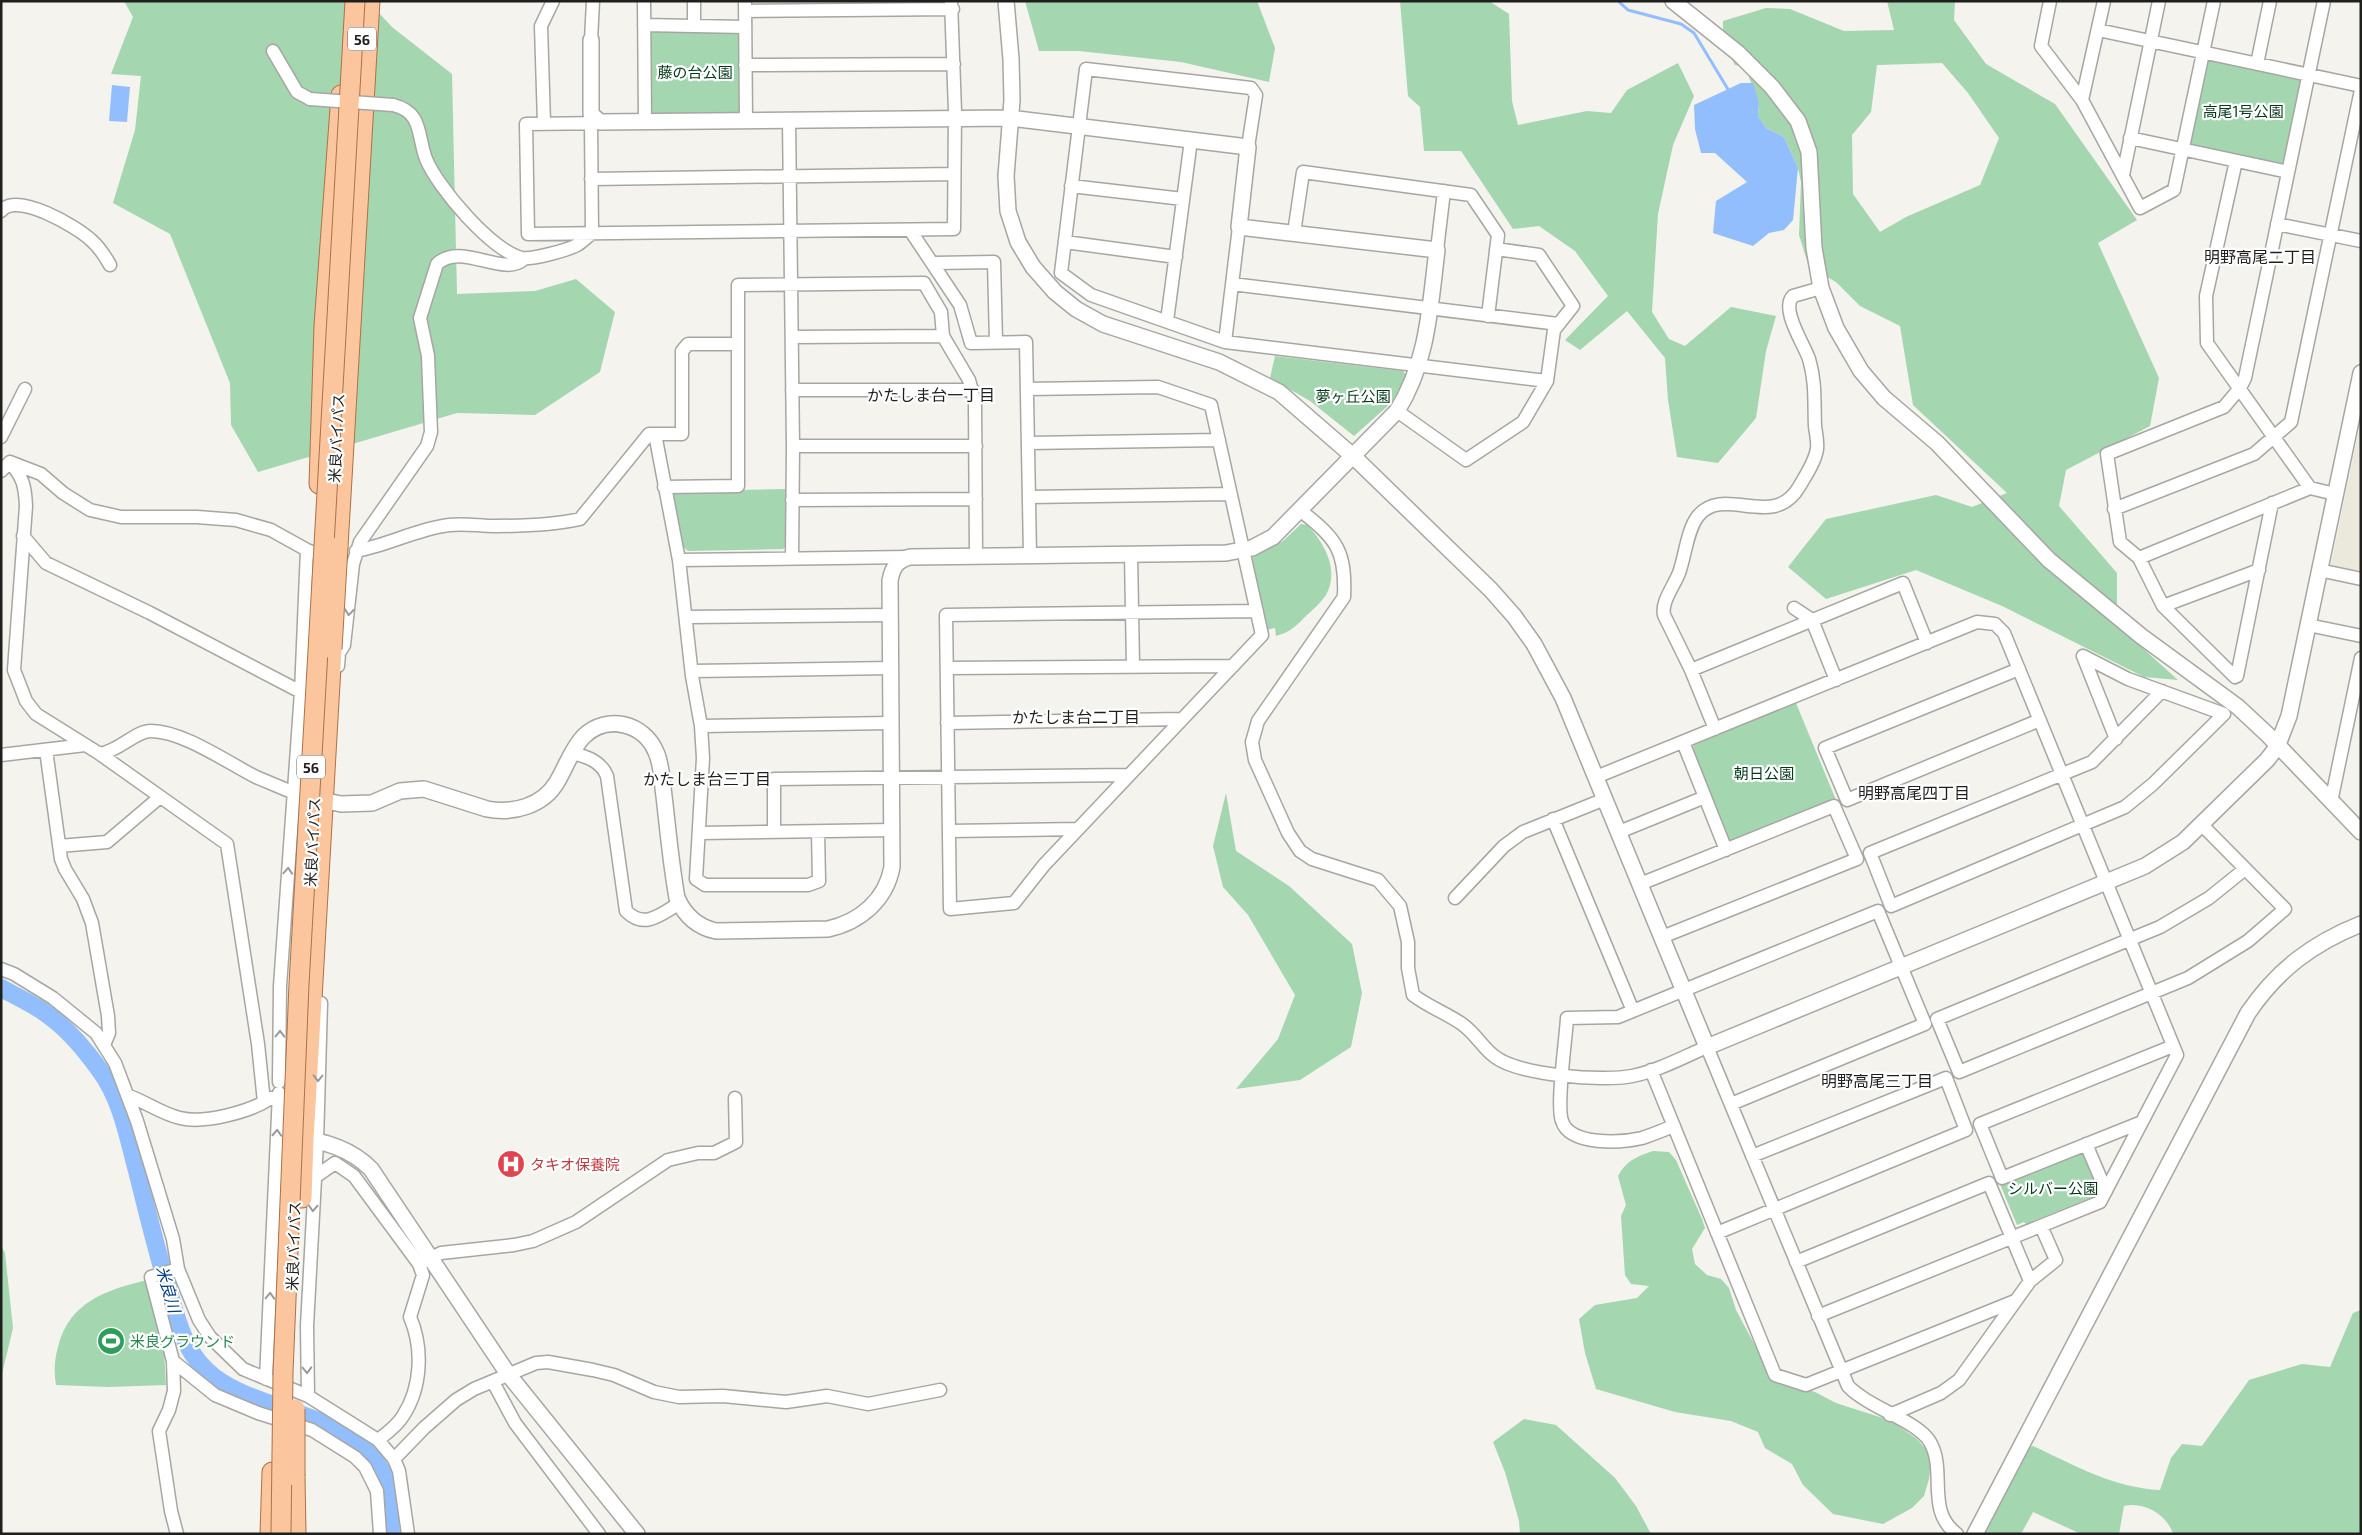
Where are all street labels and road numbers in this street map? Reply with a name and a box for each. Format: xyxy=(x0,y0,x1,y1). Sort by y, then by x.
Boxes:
road number: 56 xyxy=(348,28,376,50)
street label: 米良バイパス xyxy=(325,393,347,483)
road number: 56 xyxy=(297,756,325,779)
street label: 米良バイパス xyxy=(301,797,323,887)
street label: 米良バイパス xyxy=(282,1201,304,1291)

